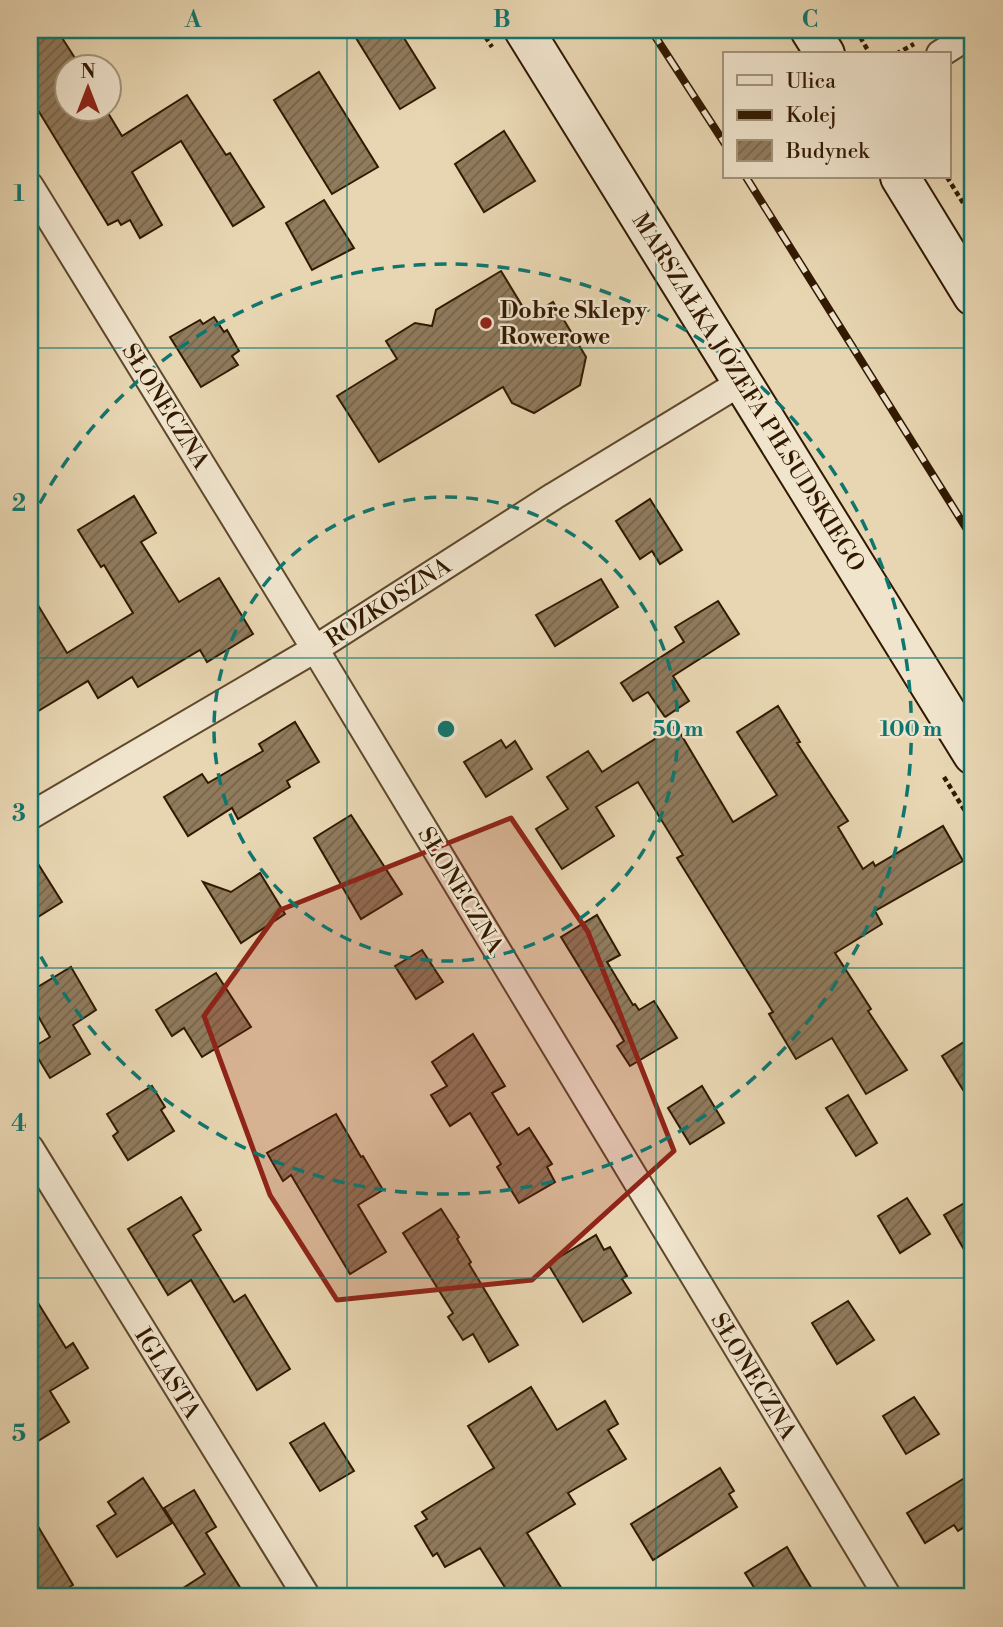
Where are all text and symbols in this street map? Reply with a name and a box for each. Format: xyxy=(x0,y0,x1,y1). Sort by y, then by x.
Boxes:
text: A xyxy=(184,6,202,34)
text: B xyxy=(493,6,511,34)
text: C xyxy=(802,6,818,34)
north arrow xyxy=(52,52,122,122)
legend xyxy=(723,52,950,178)
text: N xyxy=(80,60,96,84)
text: Ulica xyxy=(786,69,836,95)
text: Kolej xyxy=(786,103,837,129)
text: Budynek xyxy=(785,139,870,165)
text: 1 xyxy=(13,180,25,208)
street label: MARSZAŁKA JÓZEFA PIŁSUDSKIEGO xyxy=(626,207,873,577)
place label: Dobre Sklepy Rowerowe xyxy=(500,297,647,351)
marker: Dobre Sklepy Rowerowe xyxy=(478,315,494,331)
street label: SŁONECZNA xyxy=(116,339,215,475)
text: 2 xyxy=(12,490,26,518)
street label: ROZKOSZNA xyxy=(321,551,457,654)
centre of rings xyxy=(434,717,458,741)
text: 50 m xyxy=(653,717,703,743)
text: 100 m xyxy=(880,717,942,743)
text: 3 xyxy=(12,800,26,828)
street label: SŁONECZNA xyxy=(411,822,509,960)
text: 4 xyxy=(11,1110,27,1138)
street label: SŁONECZNA xyxy=(704,1308,802,1446)
street label: IGLASTA xyxy=(128,1323,207,1425)
text: 5 xyxy=(12,1420,26,1448)

